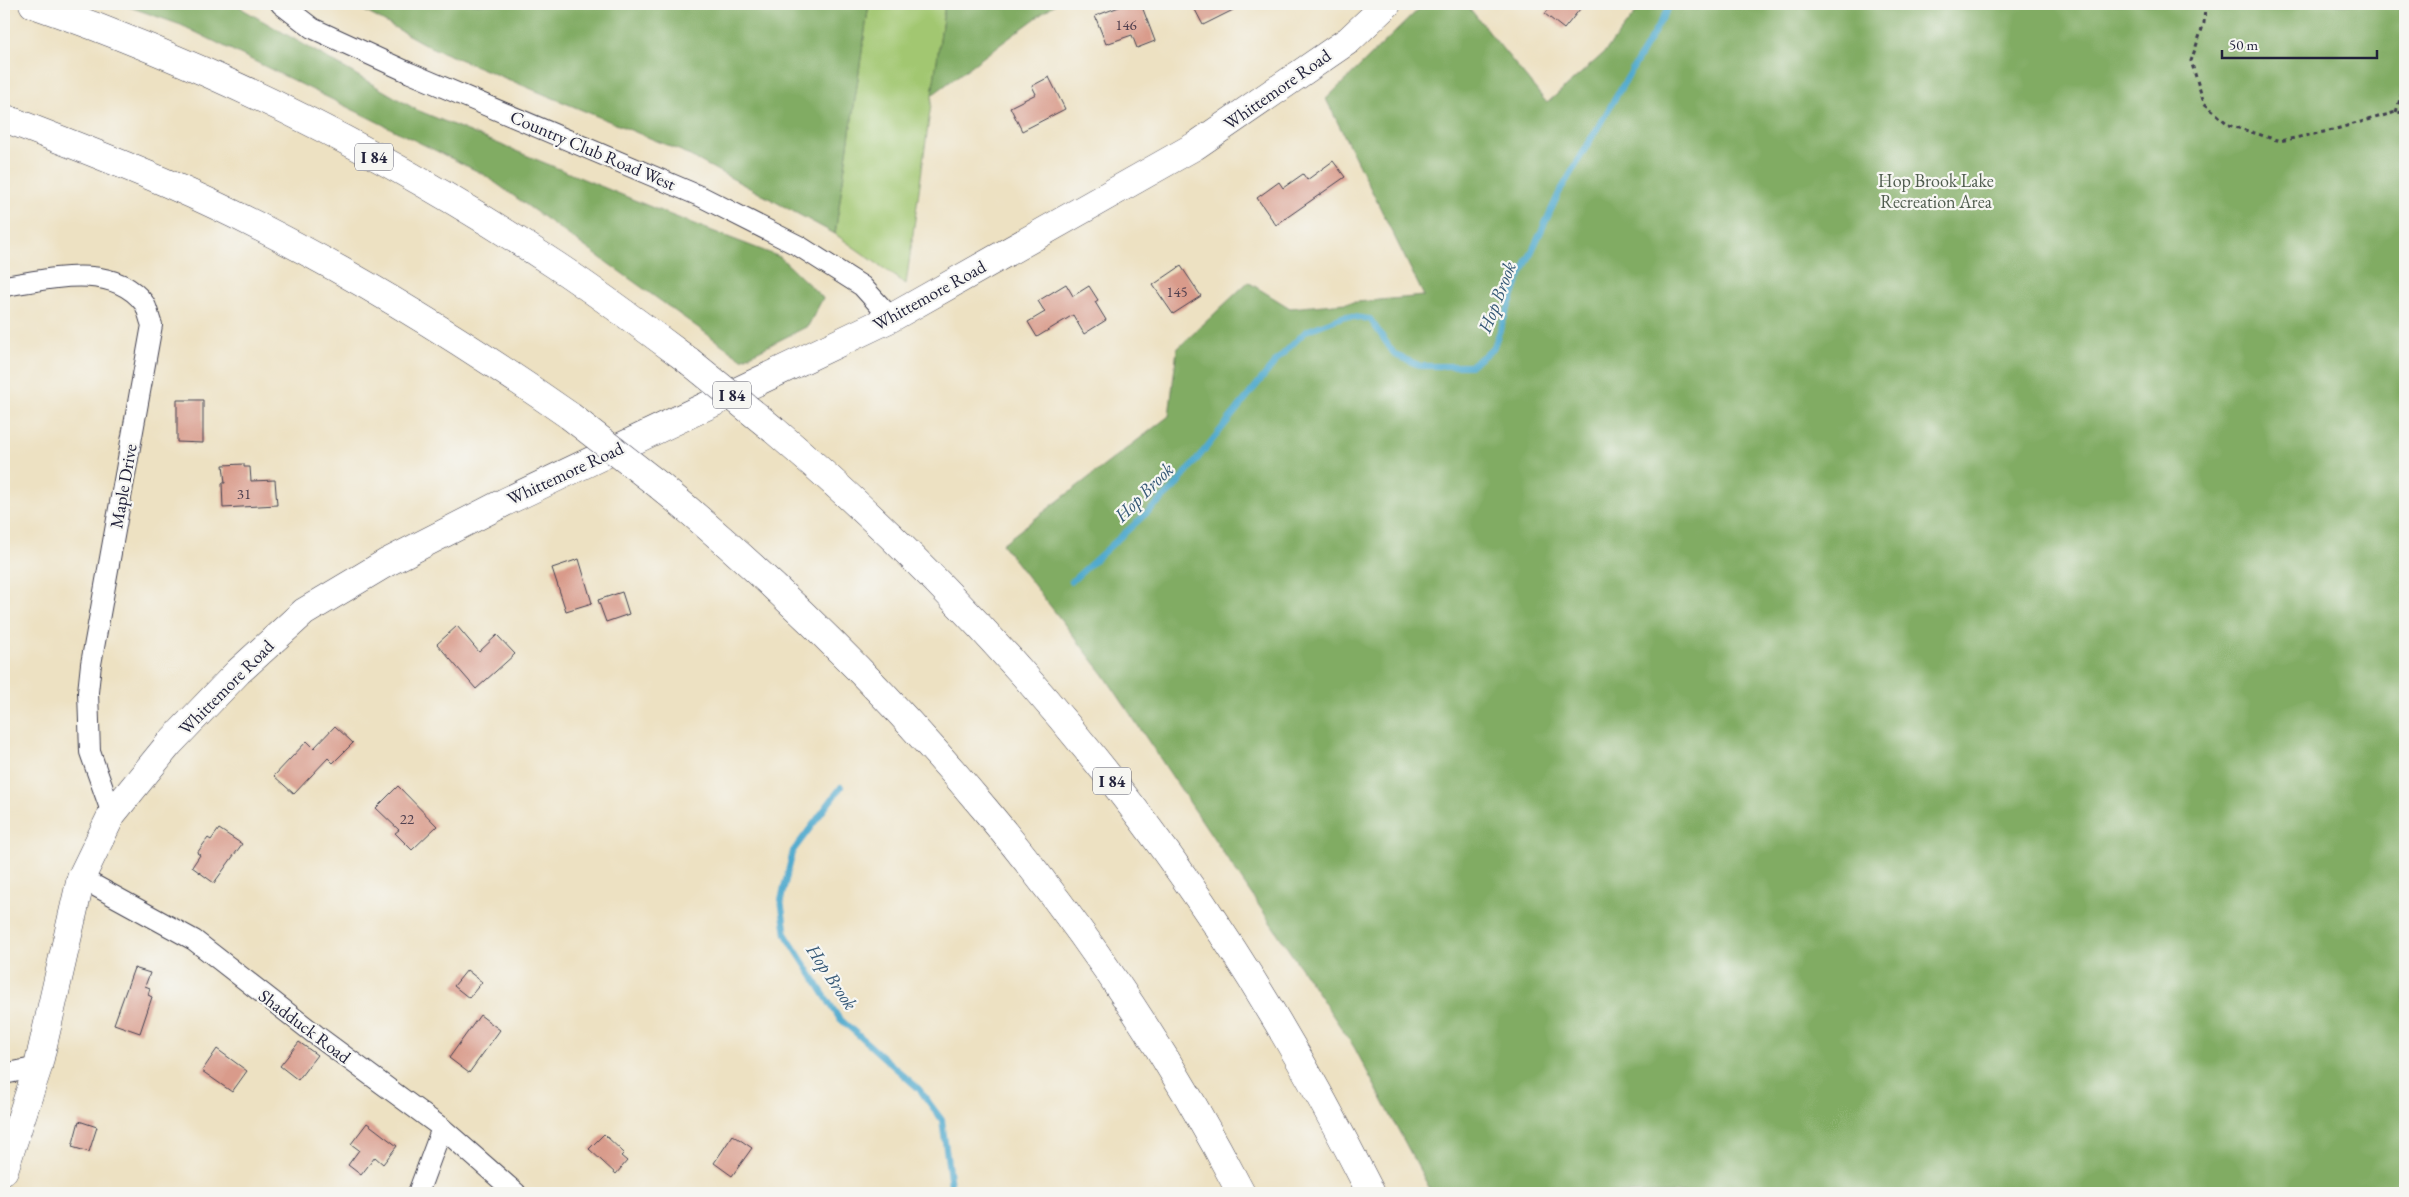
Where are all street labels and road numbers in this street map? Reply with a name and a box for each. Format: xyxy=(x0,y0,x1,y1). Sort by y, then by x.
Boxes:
street label: Whittemore Road xyxy=(1219,43,1336,134)
street label: Country Club Road West xyxy=(507,105,680,195)
road number: I 84 xyxy=(355,144,393,170)
street label: Whittemore Road xyxy=(868,254,990,336)
road number: I 84 xyxy=(713,382,751,408)
street label: Whittemore Road xyxy=(503,436,628,510)
street label: Maple Drive xyxy=(104,442,142,530)
street label: Whittemore Road xyxy=(173,634,279,740)
road number: I 84 xyxy=(1093,768,1131,794)
street label: Shadduck Road xyxy=(254,984,356,1069)

